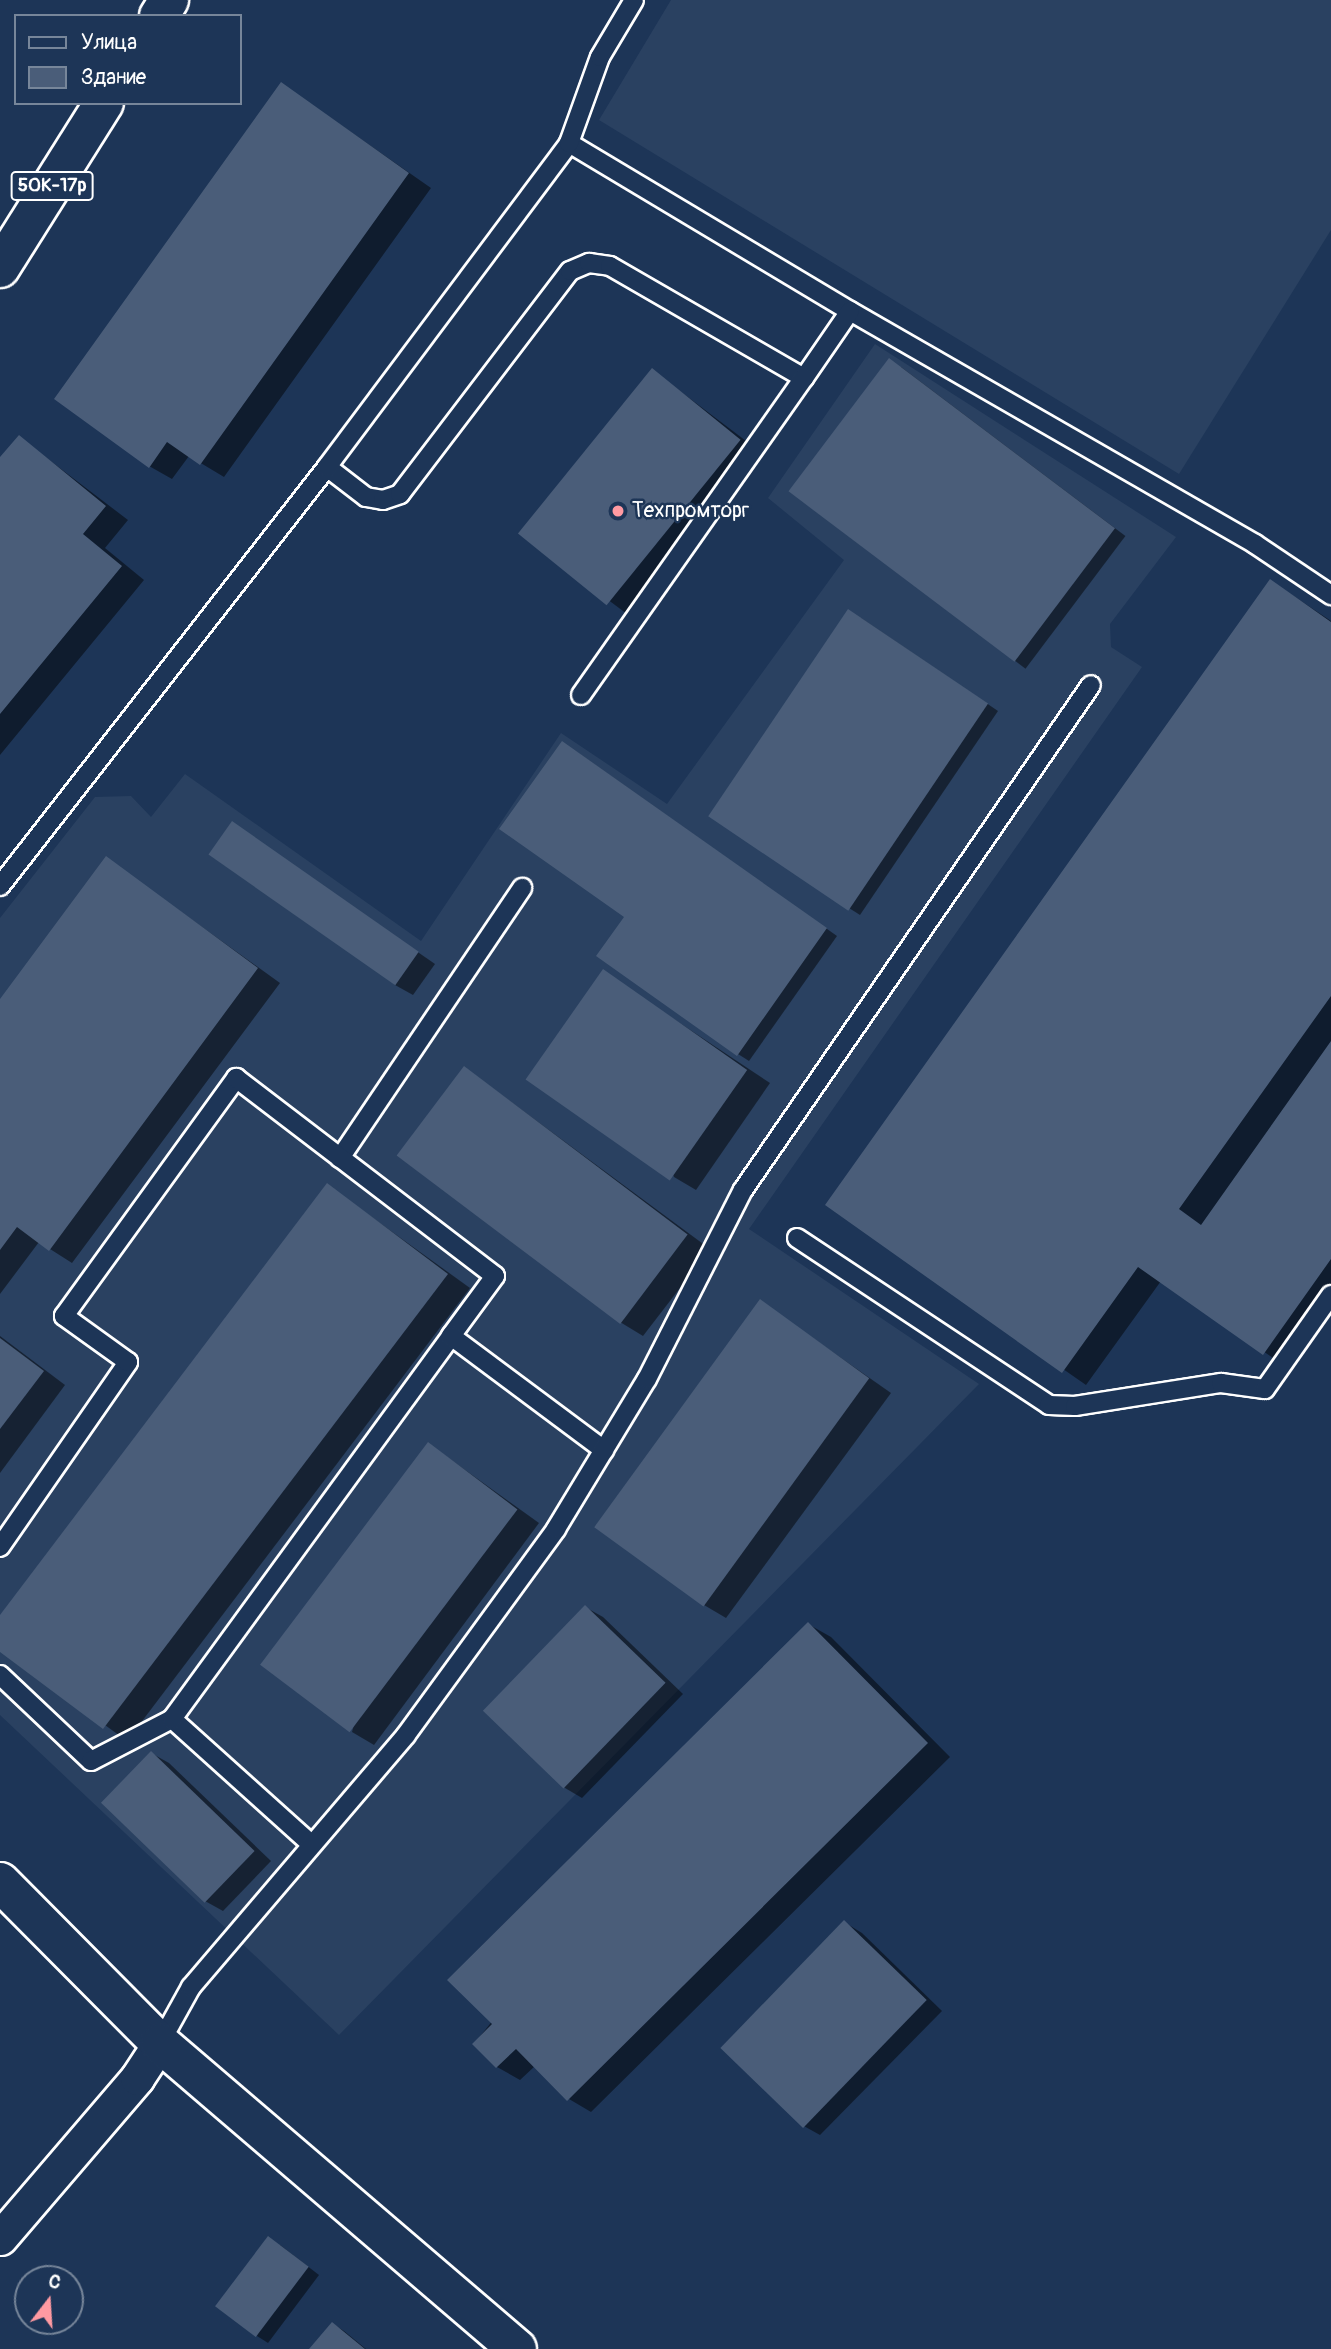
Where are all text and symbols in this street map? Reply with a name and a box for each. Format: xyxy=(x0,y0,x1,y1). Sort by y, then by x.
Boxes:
legend xyxy=(14,14,242,105)
text: Улица xyxy=(81,29,137,56)
text: Здание xyxy=(81,64,146,91)
road number: 50К-17р xyxy=(10,170,94,202)
place label: Техпромторг xyxy=(632,498,749,524)
marker: Техпромторг xyxy=(610,503,626,519)
north arrow xyxy=(14,2265,84,2335)
text: С xyxy=(45,2269,64,2295)

